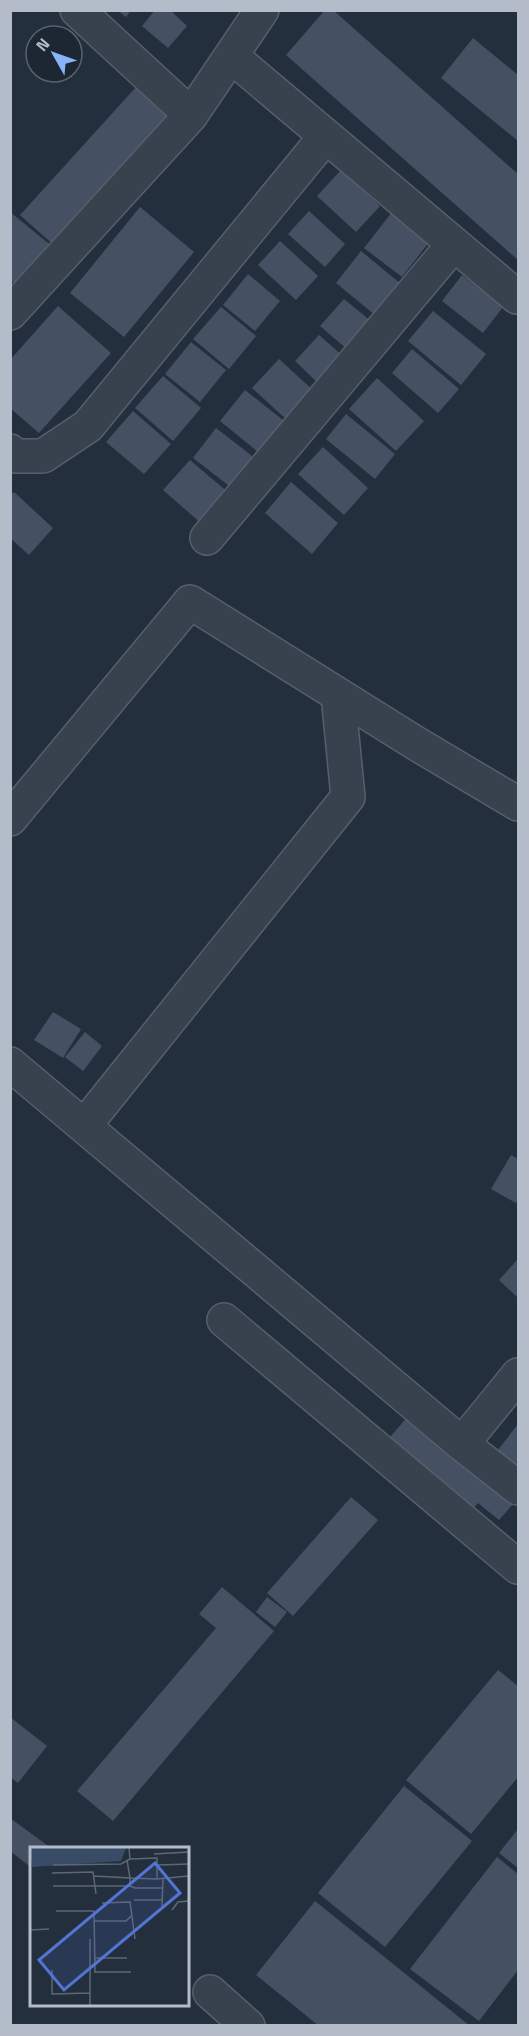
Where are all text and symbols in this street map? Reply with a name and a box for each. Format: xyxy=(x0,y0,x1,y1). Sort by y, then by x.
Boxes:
north arrow xyxy=(24,24,84,84)
text: N xyxy=(30,32,55,56)
inset map xyxy=(30,1847,189,2006)

